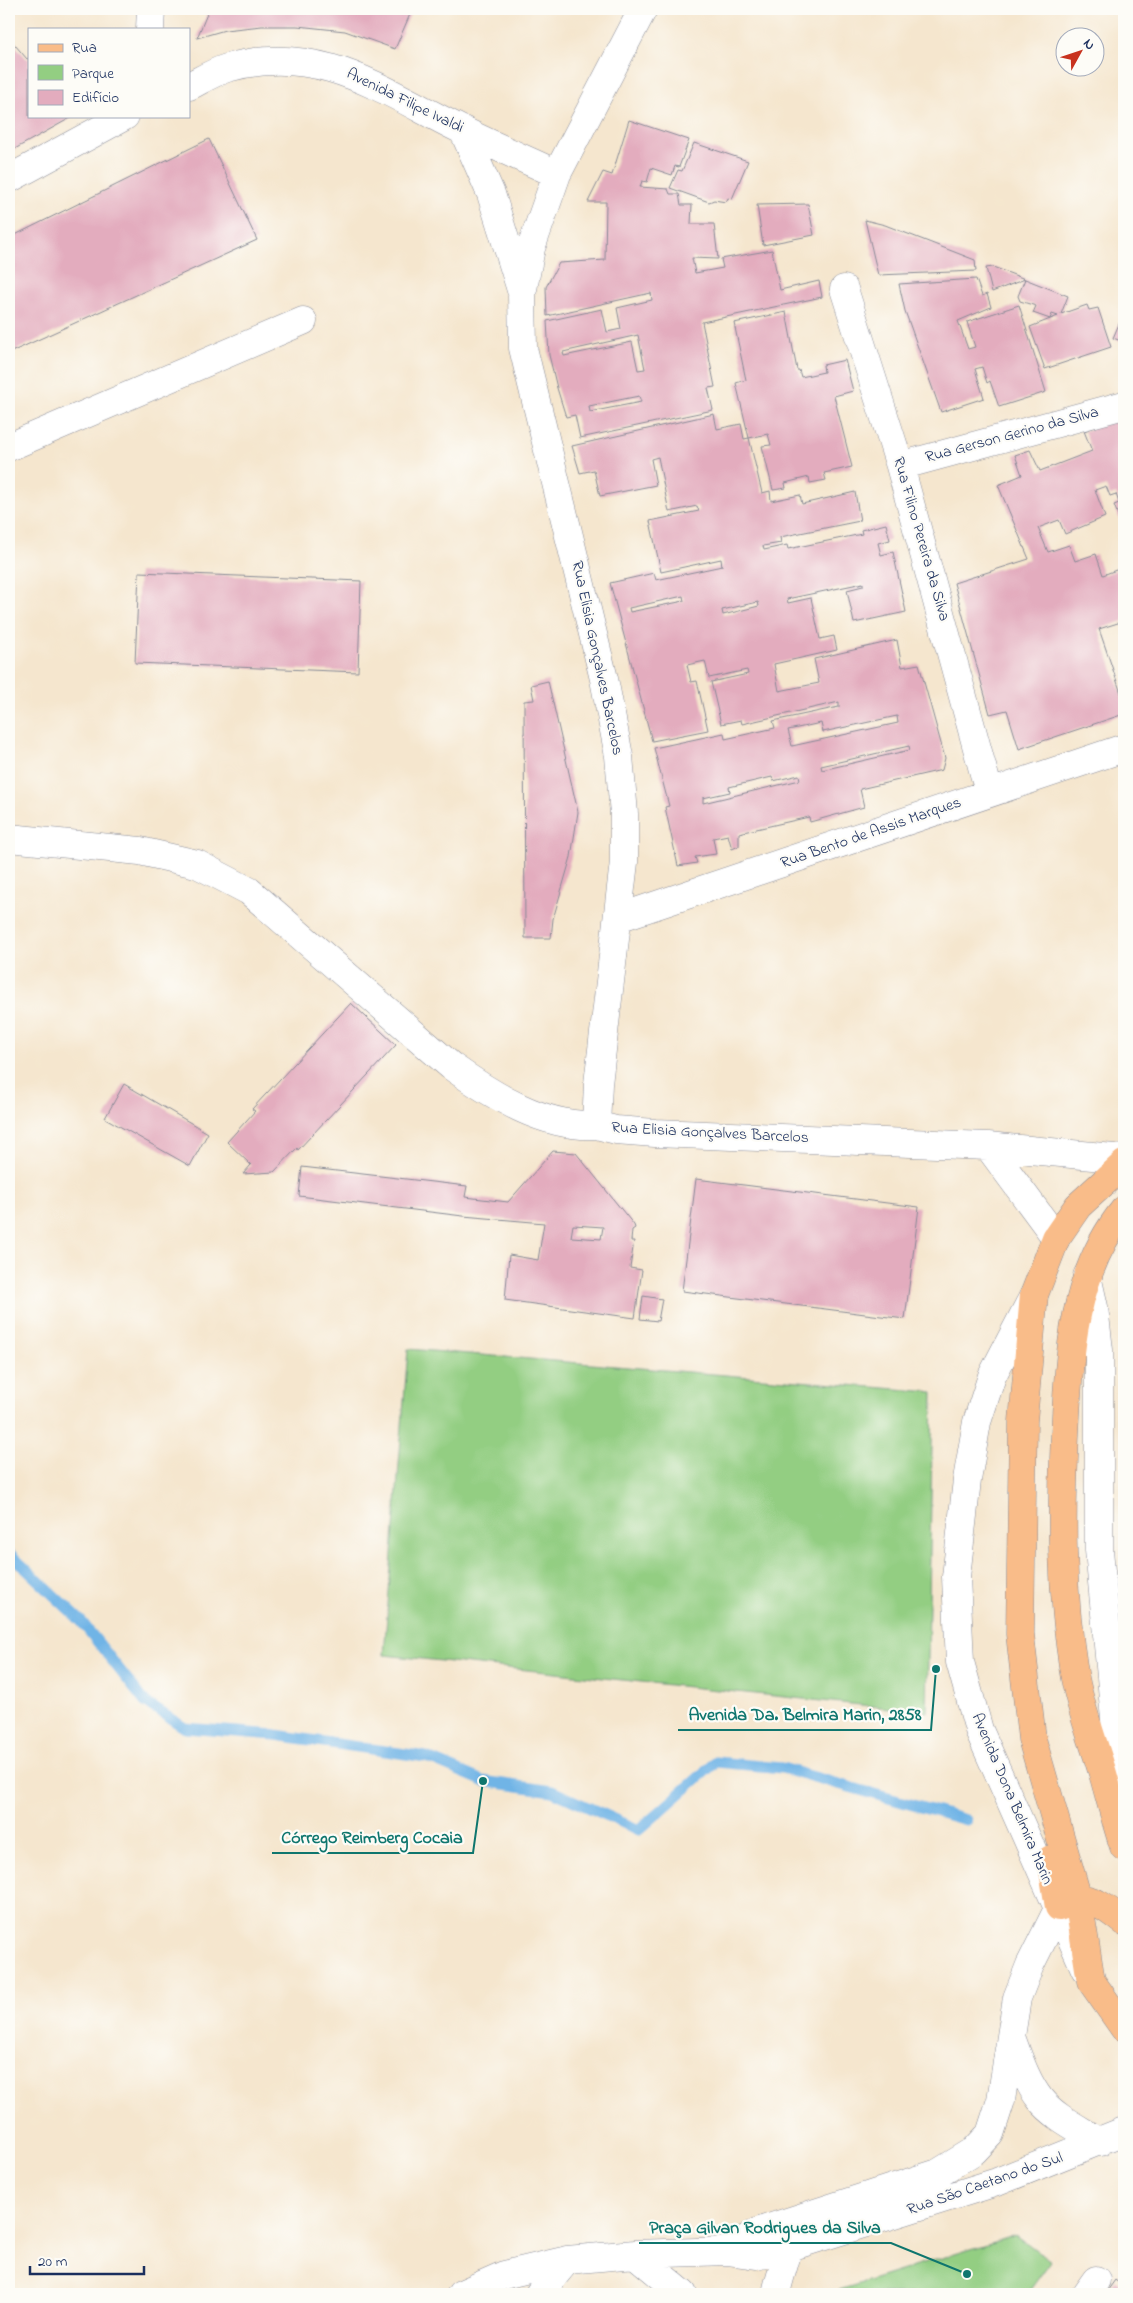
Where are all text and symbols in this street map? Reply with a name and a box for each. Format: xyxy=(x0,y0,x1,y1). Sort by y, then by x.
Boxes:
legend xyxy=(28,28,190,118)
north arrow xyxy=(1056,28,1106,78)
text: N xyxy=(1078,34,1100,55)
text: Rua xyxy=(72,37,97,59)
street label: Avenida Filipe Ivaldi xyxy=(342,62,468,140)
text: Parque xyxy=(72,63,114,85)
text: Edifício xyxy=(72,87,119,109)
street label: Rua Gerson Gerino da Silva xyxy=(923,400,1101,470)
street label: Rua Filino Pereira da Silva xyxy=(886,454,956,624)
street label: Rua Elisia Gonçalves Barcelos xyxy=(565,559,629,757)
street label: Rua Bento de Assis Marques xyxy=(777,791,965,875)
street label: Rua Elisia Gonçalves Barcelos xyxy=(611,1116,809,1150)
callout: Avenida Da. Belmira Marin, 2858 xyxy=(678,1697,931,1730)
text: Avenida Da. Belmira Marin, 2858 xyxy=(688,1703,922,1729)
street label: Avenida Dona Belmira Marin xyxy=(965,1709,1059,1889)
callout: Córrego Reimberg Cocaia xyxy=(272,1820,473,1853)
text: Córrego Reimberg Cocaia xyxy=(281,1826,463,1853)
street label: Rua São Caetano do Sul xyxy=(904,2146,1066,2222)
callout: Praça Gilvan Rodrigues da Silva xyxy=(639,2210,891,2243)
text: Praça Gilvan Rodrigues da Silva xyxy=(649,2216,881,2243)
scale bar xyxy=(30,2243,144,2275)
text: 20 m xyxy=(38,2251,68,2273)

